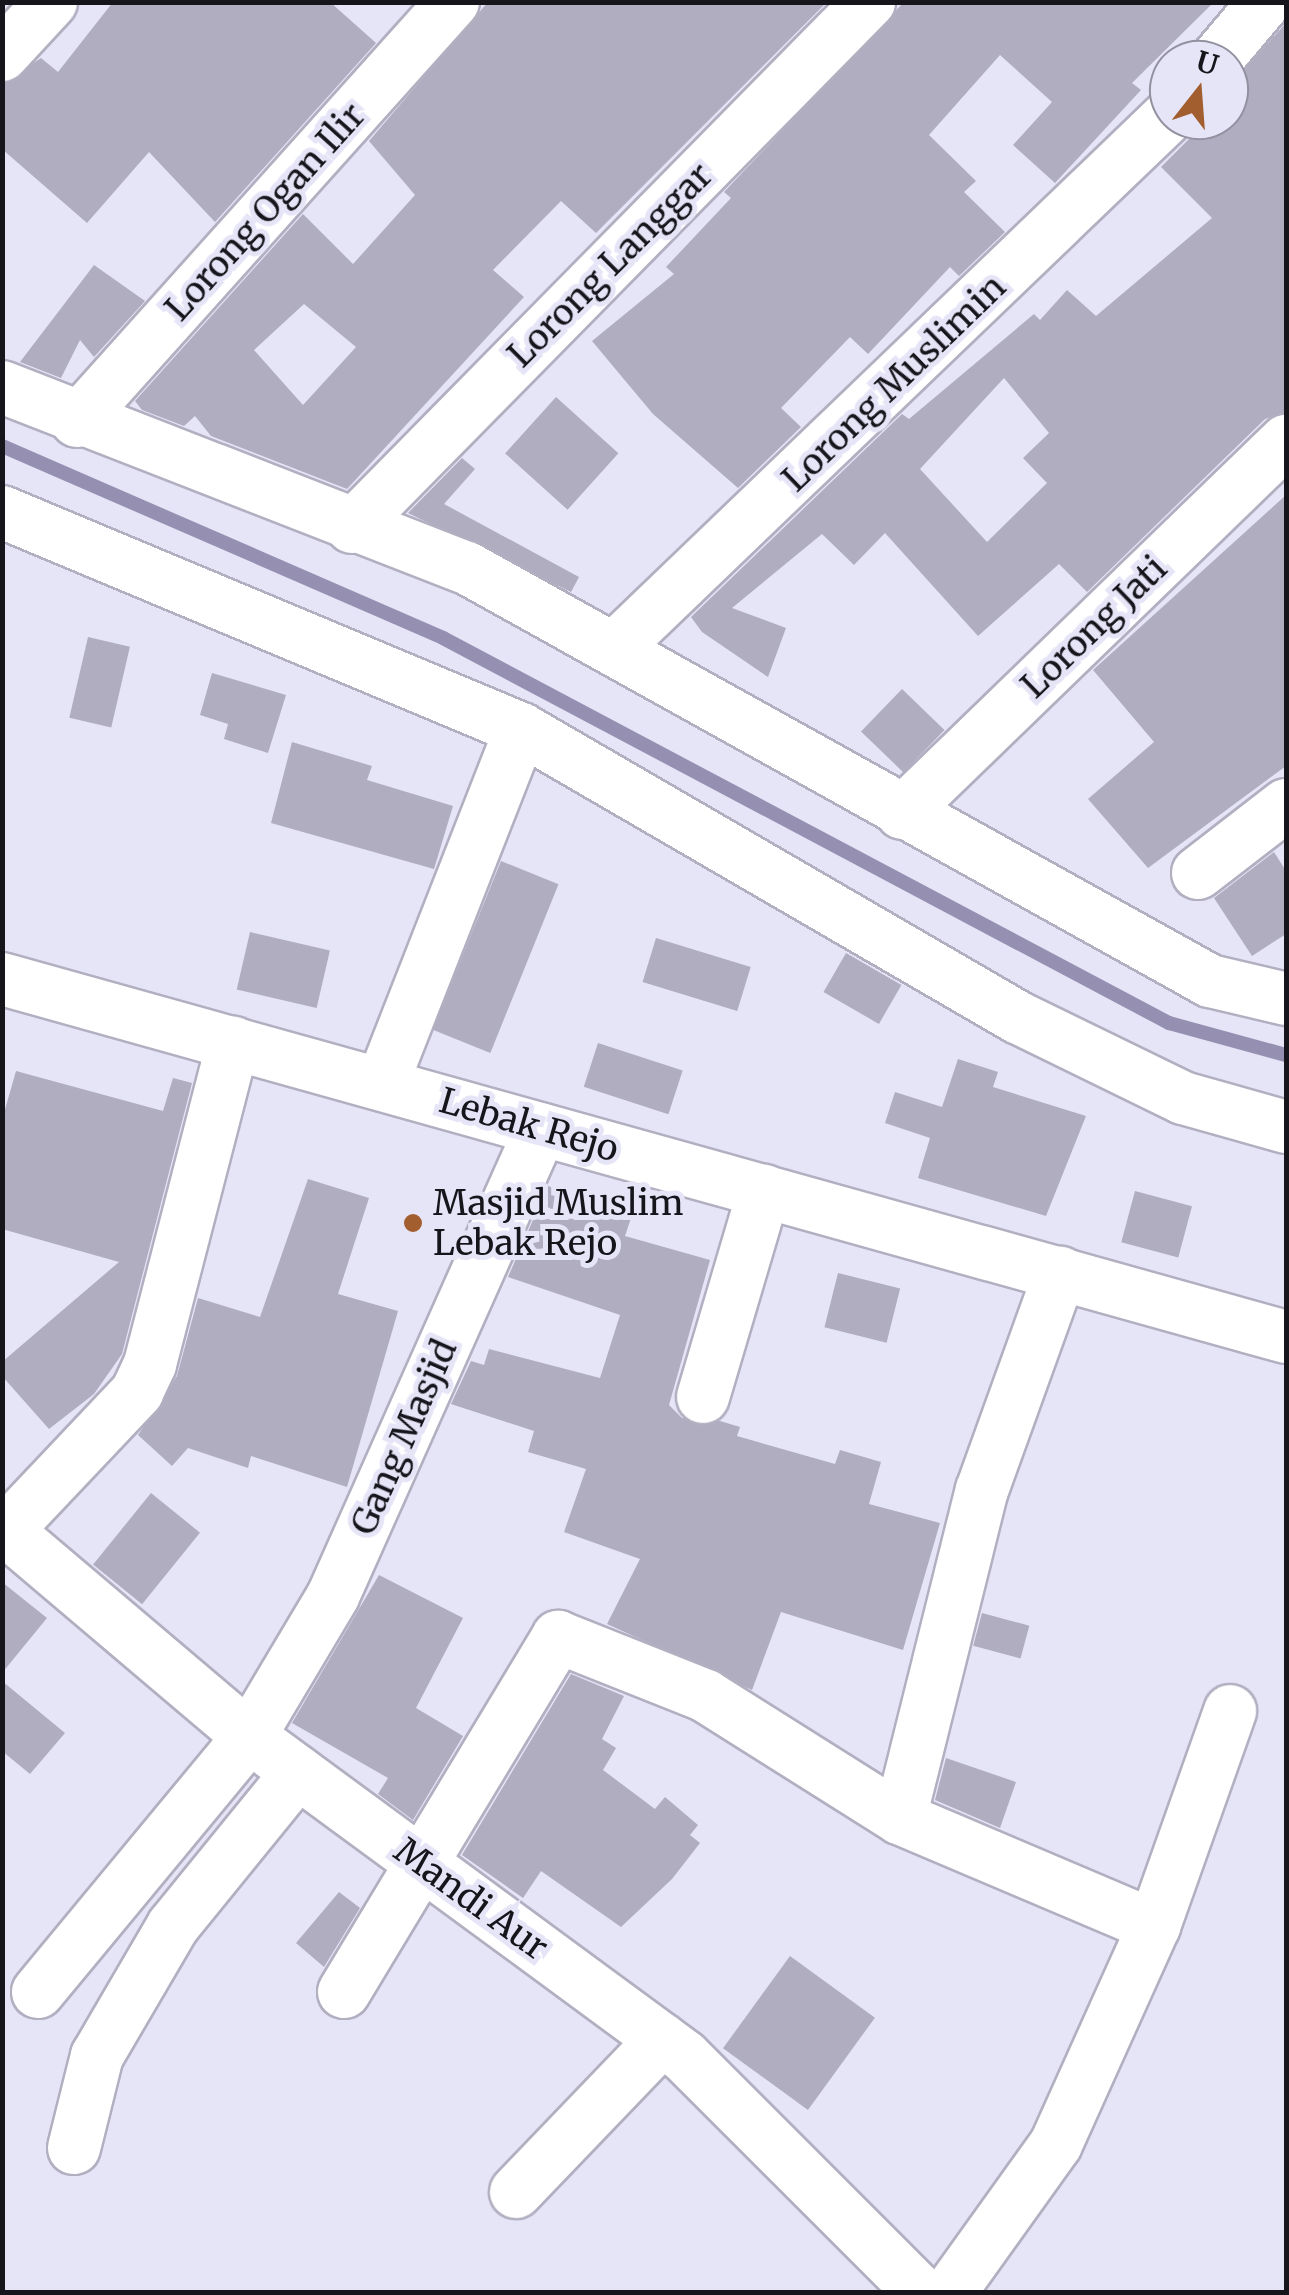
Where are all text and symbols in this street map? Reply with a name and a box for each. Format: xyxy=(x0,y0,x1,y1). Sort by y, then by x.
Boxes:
north arrow xyxy=(1149,40,1249,140)
text: U xyxy=(1192,43,1222,83)
street label: Lorong Ogan Ilir xyxy=(157,95,373,329)
street label: Lorong Langgar xyxy=(499,154,721,376)
street label: Lorong Muslimin xyxy=(774,266,1014,500)
street label: Lorong Jati xyxy=(1013,547,1175,707)
street label: Lebak Rejo xyxy=(435,1079,623,1171)
place label: Masjid Muslim Lebak Rejo xyxy=(433,1182,683,1264)
marker: Masjid Muslim Lebak Rejo xyxy=(402,1212,424,1234)
street label: Gang Masjid xyxy=(342,1333,466,1541)
street label: Mandi Aur xyxy=(386,1829,556,1969)

